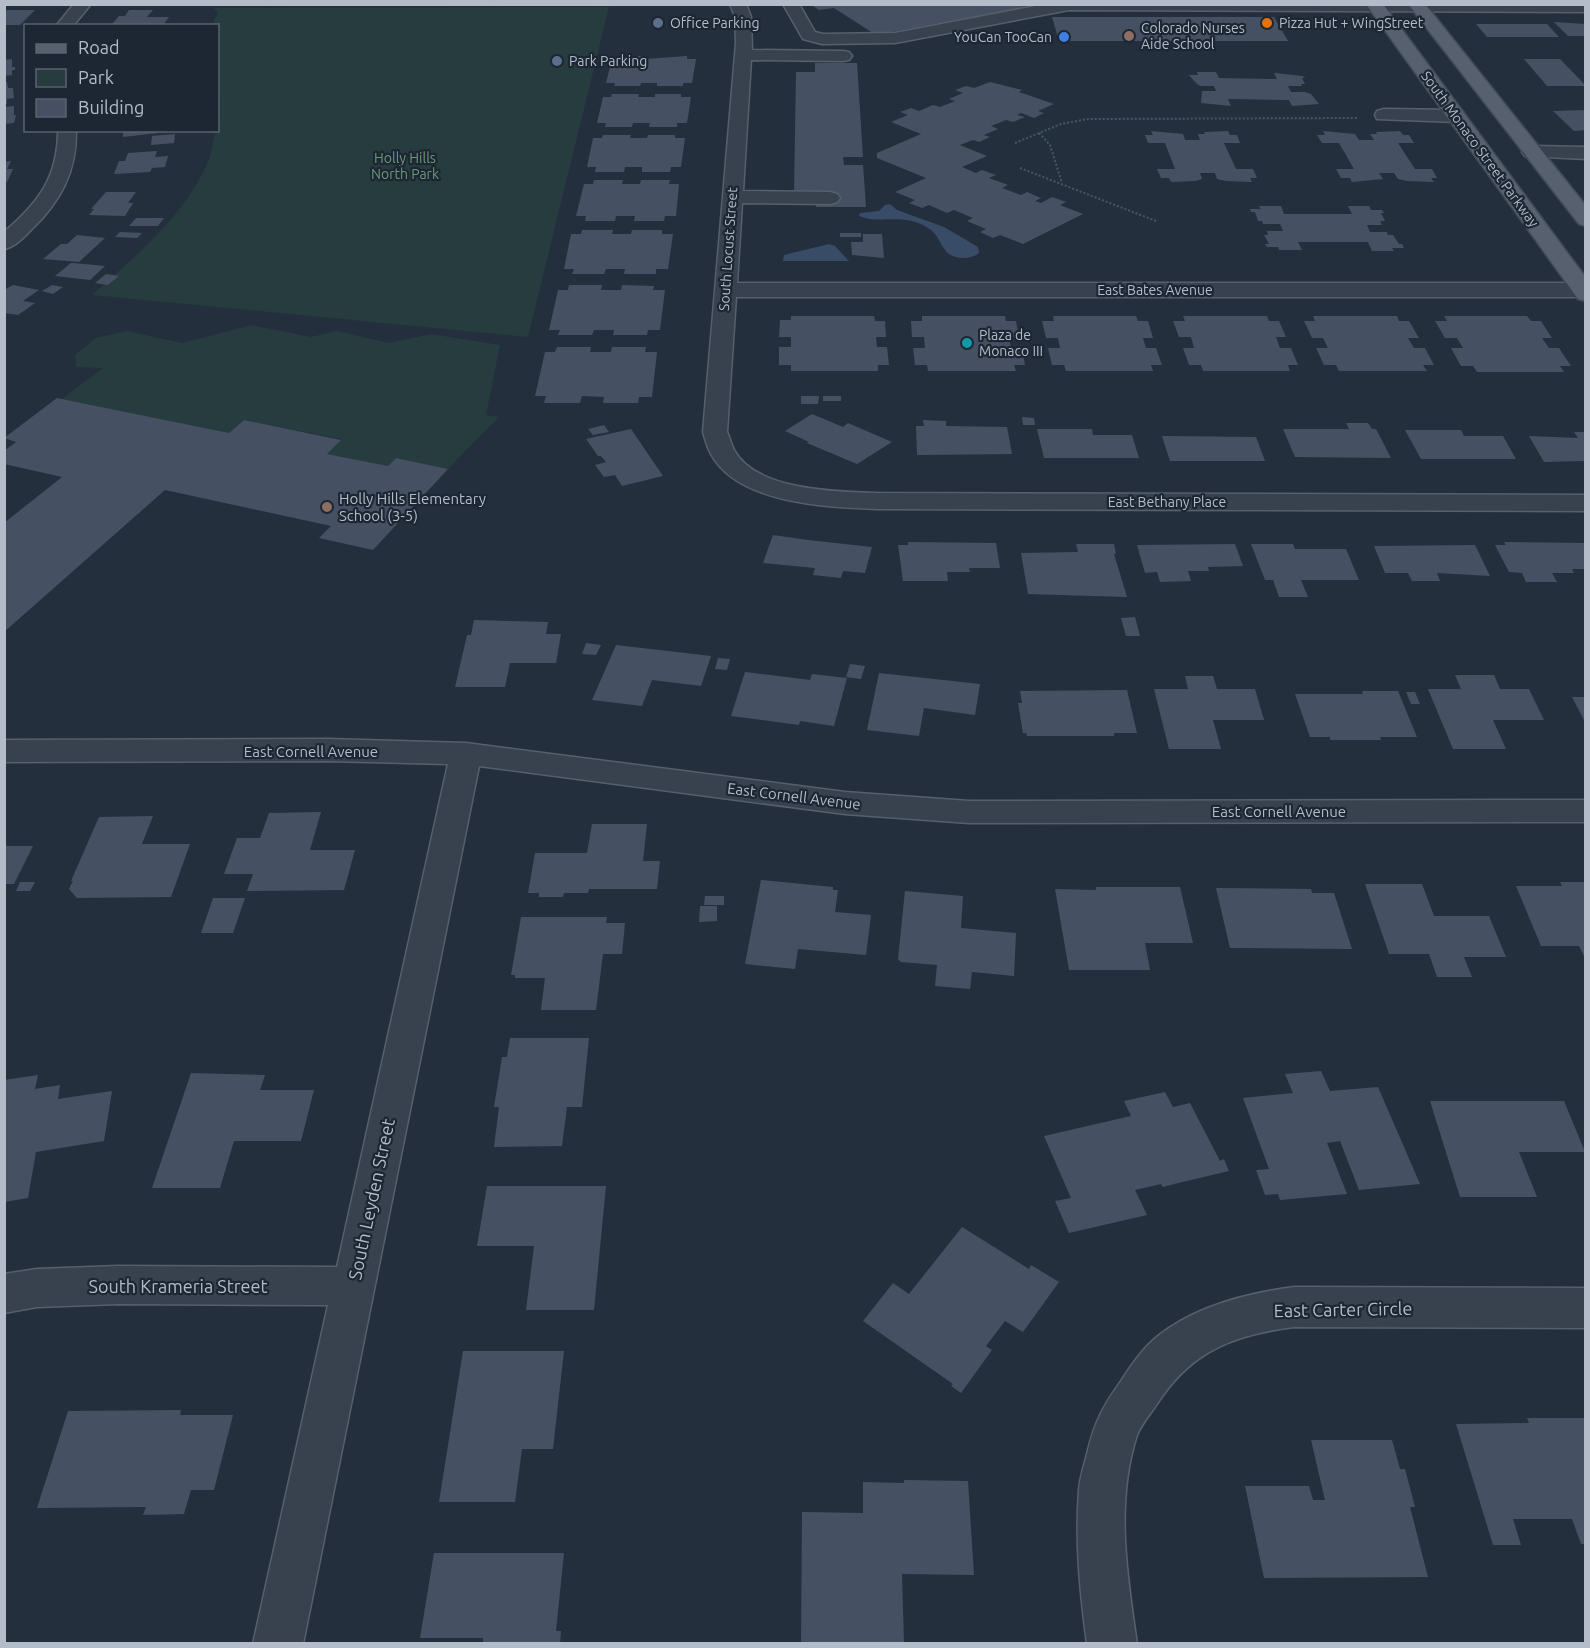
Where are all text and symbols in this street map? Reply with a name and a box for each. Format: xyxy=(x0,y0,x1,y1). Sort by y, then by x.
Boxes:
place label: Office Parking xyxy=(670,15,760,31)
place label: Pizza Hut + WingStreet xyxy=(1279,15,1424,31)
marker: Office Parking xyxy=(651,16,665,30)
marker: Pizza Hut + WingStreet xyxy=(1260,16,1274,30)
place label: Colorado Nurses Aide School xyxy=(1141,20,1245,52)
legend xyxy=(24,24,219,132)
place label: YouCan TooCan xyxy=(954,29,1052,45)
marker: Colorado Nurses Aide School xyxy=(1122,29,1136,43)
marker: YouCan TooCan xyxy=(1057,30,1071,44)
text: Road xyxy=(78,37,120,57)
place label: Park Parking xyxy=(569,53,647,69)
marker: Park Parking xyxy=(550,54,564,68)
text: Park xyxy=(78,67,114,87)
street label: South Monaco Street Parkway xyxy=(1418,68,1542,230)
text: Building xyxy=(78,97,144,117)
park label: Holly Hills North Park xyxy=(371,150,439,182)
street label: South Locust Street xyxy=(716,186,740,311)
street label: East Bates Avenue xyxy=(1097,282,1213,298)
place label: Plaza de Monaco III xyxy=(979,327,1043,359)
marker: Plaza de Monaco III xyxy=(960,336,974,350)
place label: Holly Hills Elementary School (3-5) xyxy=(339,490,486,524)
street label: East Bethany Place xyxy=(1108,494,1226,510)
marker: Holly Hills Elementary School (3-5) xyxy=(320,500,334,514)
street label: East Cornell Avenue xyxy=(244,743,378,760)
street label: East Cornell Avenue xyxy=(726,779,862,813)
street label: East Cornell Avenue xyxy=(1212,803,1346,820)
street label: South Leyden Street xyxy=(344,1116,398,1282)
street label: South Krameria Street xyxy=(88,1276,268,1296)
street label: East Carter Circle xyxy=(1274,1298,1412,1320)

